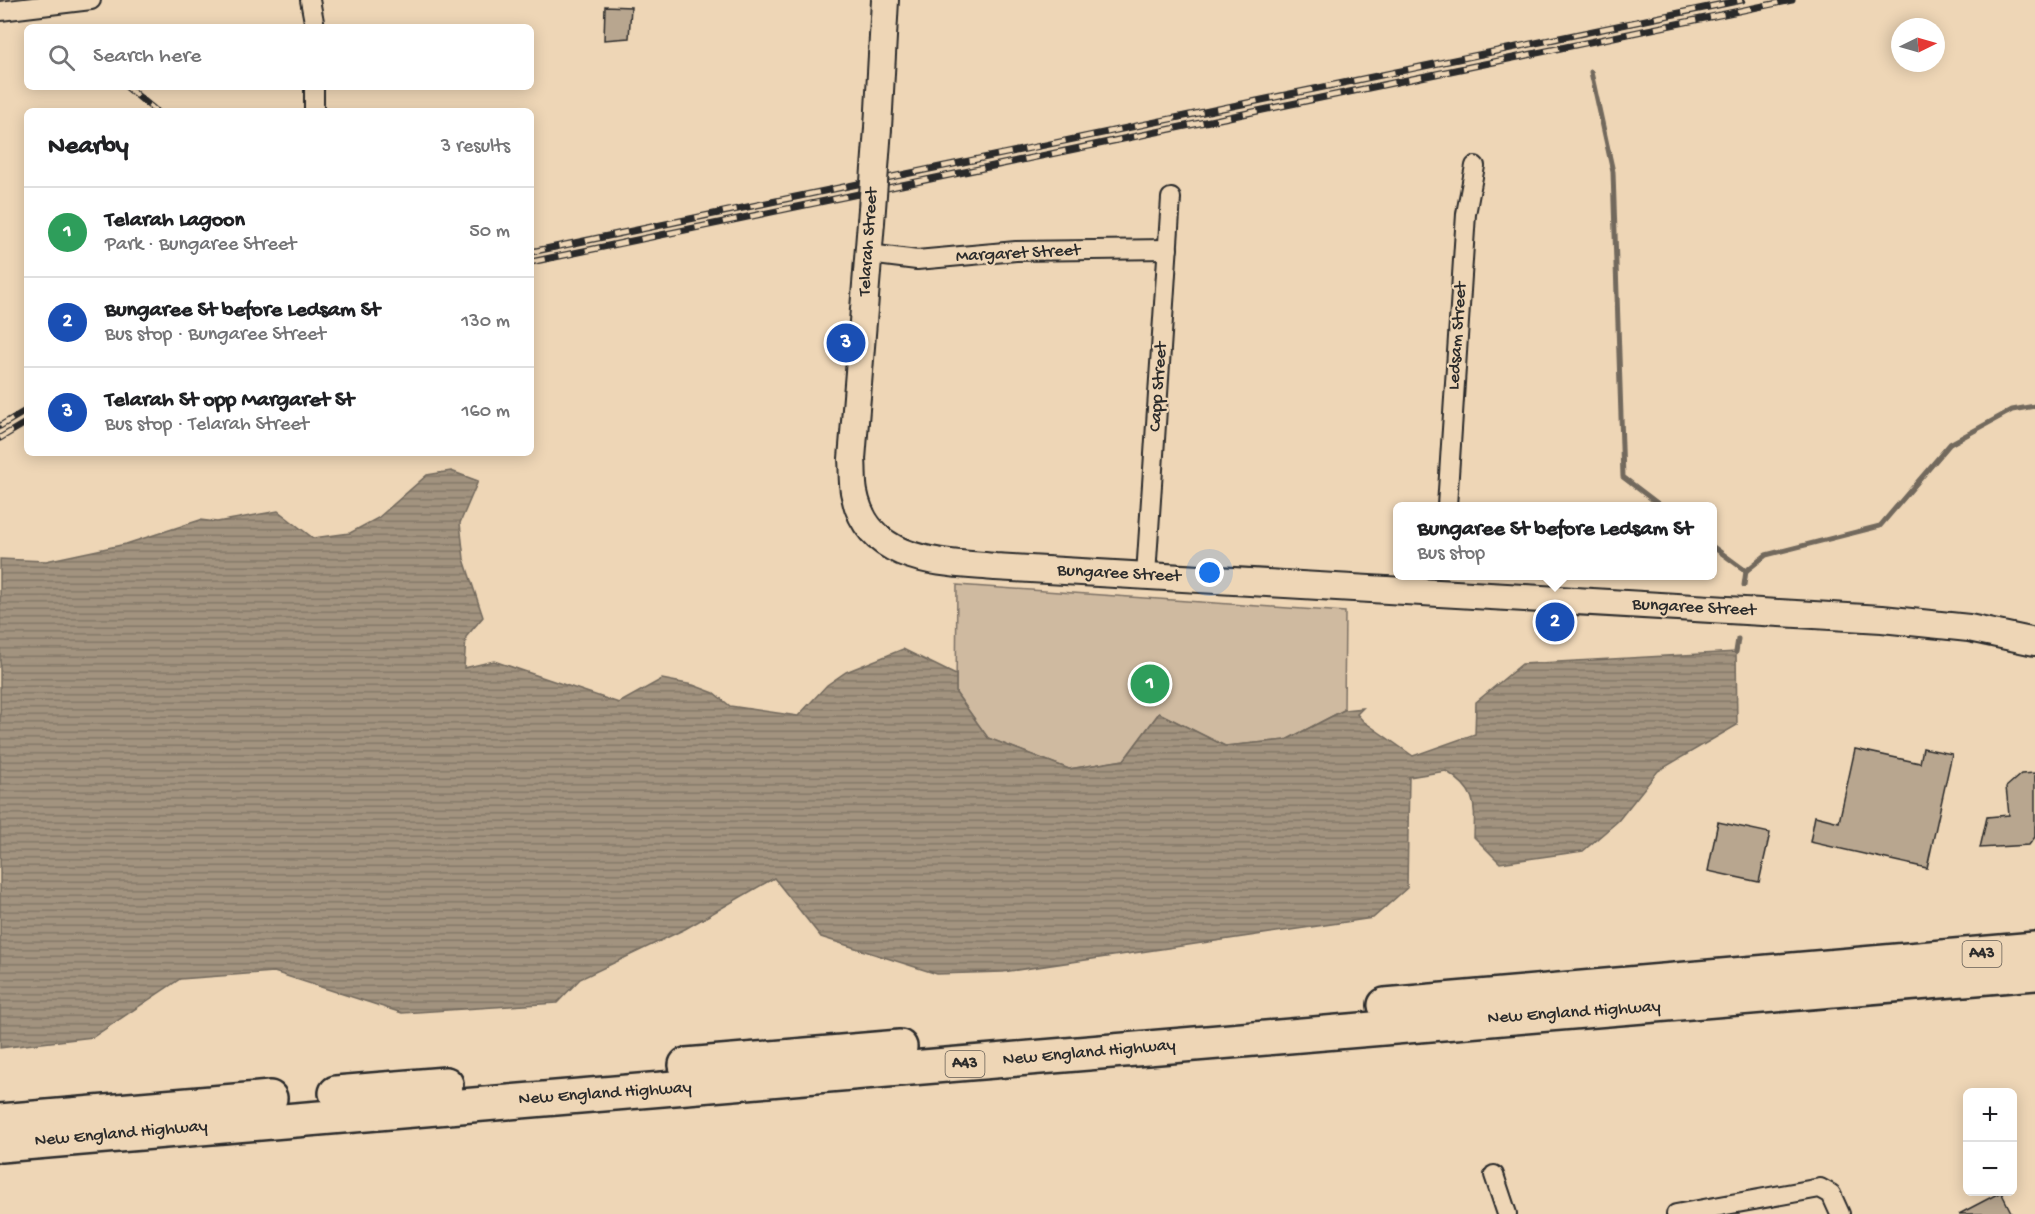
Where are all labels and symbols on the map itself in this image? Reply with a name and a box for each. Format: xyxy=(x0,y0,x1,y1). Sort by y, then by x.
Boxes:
north arrow xyxy=(1891,18,1945,72)
street label: Telarah Street xyxy=(855,186,883,298)
street label: Margaret Street xyxy=(955,240,1082,268)
street label: Ledsam Street xyxy=(1444,280,1472,391)
pin: 3 xyxy=(826,320,866,366)
street label: Capp Street xyxy=(1145,340,1173,432)
your location xyxy=(1195,558,1224,587)
street label: Bungaree Street xyxy=(1056,560,1183,588)
street label: Bungaree Street xyxy=(1631,594,1758,622)
pin: 2 xyxy=(1536,600,1574,644)
pin: 1 xyxy=(1130,662,1170,706)
road number: A43 xyxy=(1962,941,2002,967)
street label: New England Highway xyxy=(1487,996,1661,1030)
street label: New England Highway xyxy=(1002,1035,1176,1071)
road number: A43 xyxy=(946,1051,984,1077)
street label: New England Highway xyxy=(518,1077,692,1111)
street label: New England Highway xyxy=(34,1116,208,1152)

